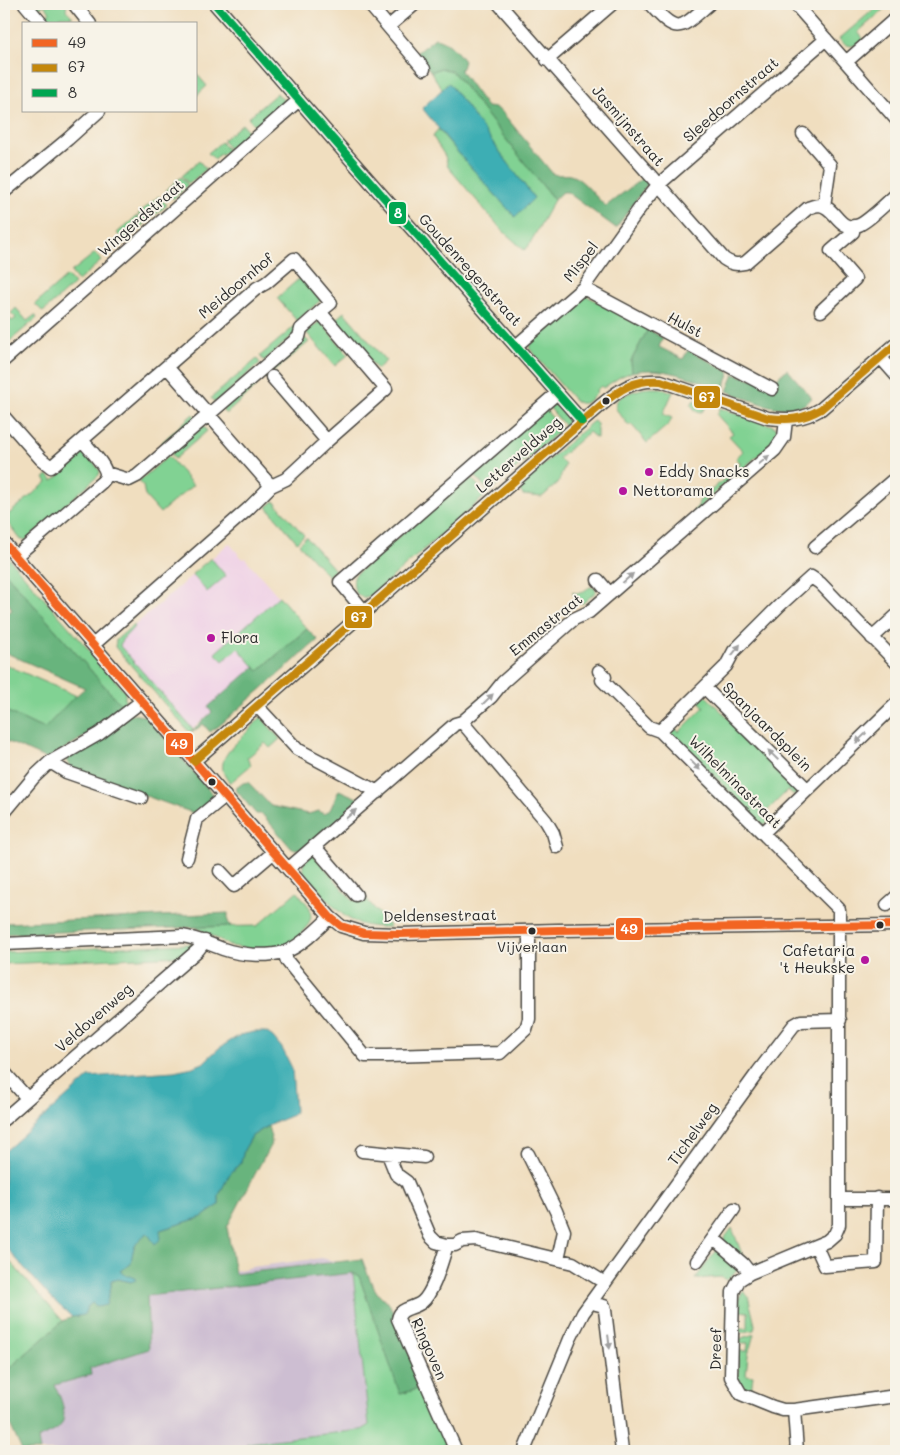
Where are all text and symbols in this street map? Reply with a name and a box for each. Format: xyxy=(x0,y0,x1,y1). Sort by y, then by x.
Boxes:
legend xyxy=(22,22,198,112)
text: 49 xyxy=(68,32,86,52)
street label: Sleedoornstraat xyxy=(678,52,782,146)
text: 67 xyxy=(68,56,85,76)
street label: Jasmijnstraat xyxy=(588,80,670,170)
text: 8 xyxy=(68,82,77,102)
street label: Wingerdstraat xyxy=(93,174,188,260)
line badge: 8 xyxy=(388,201,407,225)
text: 8 xyxy=(394,203,403,222)
street label: Goudenregenstraat xyxy=(415,209,527,330)
street label: Mispel xyxy=(558,237,602,286)
street label: Meidoornhof xyxy=(194,247,278,323)
street label: Hulst xyxy=(665,307,706,342)
line badge: 67 xyxy=(693,385,721,409)
text: 67 xyxy=(699,387,715,406)
unlabelled marker xyxy=(601,396,611,406)
street label: Letterveldweg xyxy=(471,411,566,497)
one-way arrow xyxy=(757,454,770,465)
place label: Eddy Snacks xyxy=(659,461,749,481)
marker: Eddy Snacks xyxy=(643,466,655,478)
place label: Nettorama xyxy=(633,480,714,500)
marker: Nettorama xyxy=(617,485,629,497)
one-way arrow xyxy=(622,573,634,584)
street label: Emmastraat xyxy=(505,589,586,660)
line badge: 67 xyxy=(344,605,373,629)
text: 67 xyxy=(351,607,367,626)
place label: Flora xyxy=(221,627,259,647)
marker: Flora xyxy=(205,632,217,644)
one-way arrow xyxy=(731,644,741,657)
street label: Spanjaardsplein xyxy=(719,677,817,775)
one-way arrow xyxy=(482,693,494,705)
street label: Wilhelminastraat xyxy=(685,730,787,832)
line badge: 49 xyxy=(165,732,194,756)
one-way arrow xyxy=(855,732,867,744)
text: 49 xyxy=(170,734,188,753)
one-way arrow xyxy=(767,749,779,761)
one-way arrow xyxy=(689,759,701,771)
unlabelled marker xyxy=(207,777,217,787)
one-way arrow xyxy=(344,809,357,820)
street label: Deldensestraat xyxy=(383,904,497,926)
line badge: 49 xyxy=(615,917,644,941)
text: 49 xyxy=(620,919,638,938)
unlabelled marker xyxy=(875,920,885,930)
marker: Vijverlaan xyxy=(527,926,537,936)
place label: Vijverlaan xyxy=(497,937,567,956)
place label: Cafetaria 't Heukske xyxy=(780,940,855,977)
marker: Cafetaria 't Heukske xyxy=(859,954,871,966)
street label: Veldovenweg xyxy=(50,978,136,1056)
street label: Tichelweg xyxy=(663,1098,722,1169)
street label: Ringoven xyxy=(407,1315,452,1383)
street label: Dreef xyxy=(705,1327,725,1370)
one-way arrow xyxy=(605,1334,613,1350)

